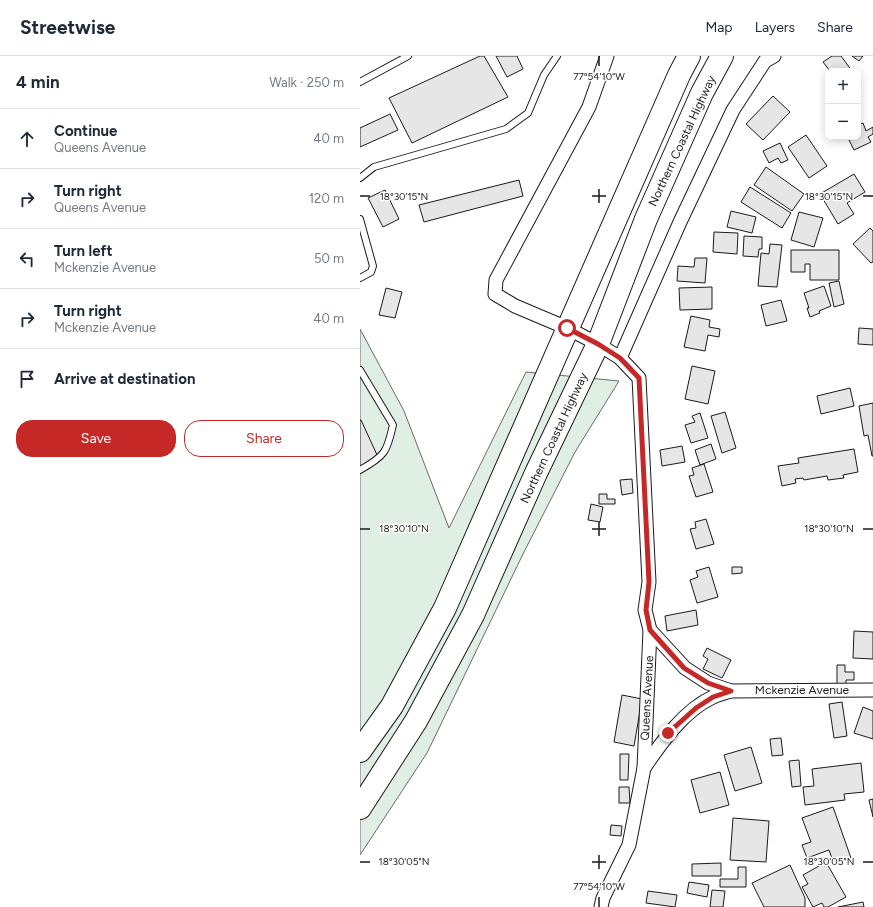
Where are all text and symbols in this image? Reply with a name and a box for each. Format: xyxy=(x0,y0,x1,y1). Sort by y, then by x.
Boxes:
text: Streetwise xyxy=(20,16,115,39)
text: Map xyxy=(705,19,733,36)
text: Layers xyxy=(755,19,795,36)
text: Share xyxy=(817,19,853,36)
map controls xyxy=(825,68,861,140)
button: + xyxy=(825,68,861,104)
text: 77°54'10"W xyxy=(573,70,625,83)
text: 4 min xyxy=(16,72,60,92)
street label: Northern Coastal Highway xyxy=(646,73,719,208)
text: Walk · 250 m xyxy=(269,75,344,90)
button: − xyxy=(825,104,861,140)
text: Continue xyxy=(54,122,117,140)
icon: ahead xyxy=(16,128,38,150)
text: 40 m xyxy=(313,131,344,146)
text: Queens Avenue xyxy=(54,140,146,155)
text: Turn right xyxy=(54,182,122,200)
icon: right xyxy=(16,188,38,210)
text: 18°30'15"N xyxy=(380,190,428,203)
text: 18°30'15"N xyxy=(805,190,853,203)
text: 120 m xyxy=(309,191,344,206)
text: Queens Avenue xyxy=(54,200,146,215)
text: Turn left xyxy=(54,242,112,260)
icon: left xyxy=(16,248,38,270)
text: 50 m xyxy=(314,251,344,266)
text: Mckenzie Avenue xyxy=(54,260,156,275)
text: Turn right xyxy=(54,302,122,320)
icon: right xyxy=(16,308,38,330)
text: 40 m xyxy=(313,311,344,326)
route start xyxy=(558,319,576,337)
text: Mckenzie Avenue xyxy=(54,320,156,335)
icon: arrive xyxy=(16,368,38,390)
text: Arrive at destination xyxy=(54,370,195,388)
street label: Northern Coastal Highway xyxy=(518,370,591,505)
button: Save xyxy=(16,420,176,457)
button: Share xyxy=(184,420,344,457)
text: 18°30'10"N xyxy=(379,522,429,535)
text: 18°30'10"N xyxy=(804,522,854,535)
street label: Queens Avenue xyxy=(638,655,656,741)
street label: Mckenzie Avenue xyxy=(755,683,850,697)
route end xyxy=(659,724,677,742)
text: 18°30'05"N xyxy=(379,855,429,868)
text: 18°30'05"N xyxy=(804,855,854,868)
text: 77°54'10"W xyxy=(573,880,625,893)

